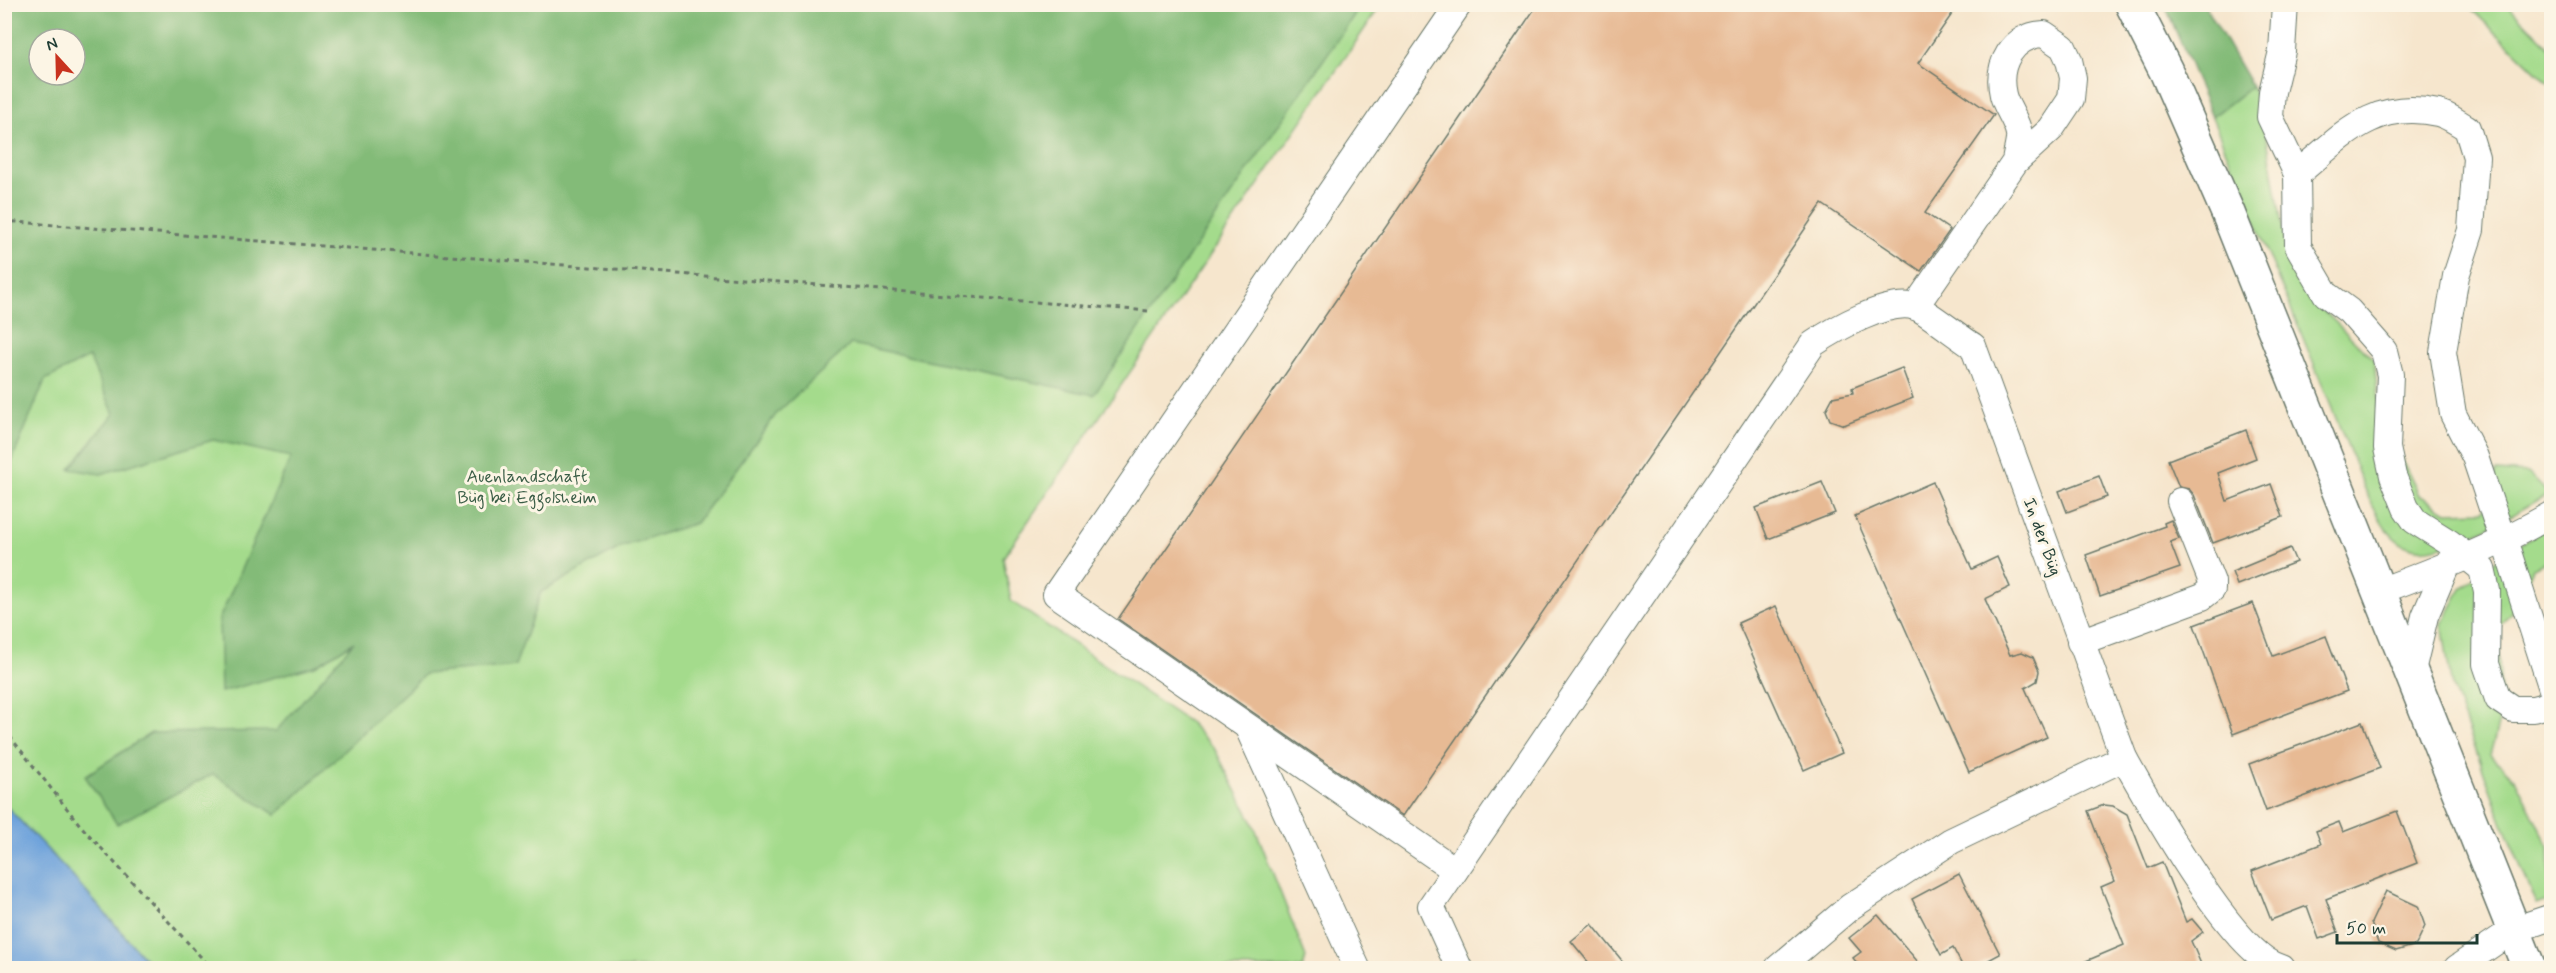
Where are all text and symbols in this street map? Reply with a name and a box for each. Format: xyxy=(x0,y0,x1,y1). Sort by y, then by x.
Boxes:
north arrow xyxy=(27,27,87,87)
text: N xyxy=(43,33,61,56)
park label: Auenlandschaft Büg bei Eggolsheim xyxy=(457,465,597,512)
street label: In der Büg xyxy=(2017,495,2067,579)
scale bar xyxy=(2337,907,2476,945)
text: 50 m xyxy=(2346,917,2386,941)

